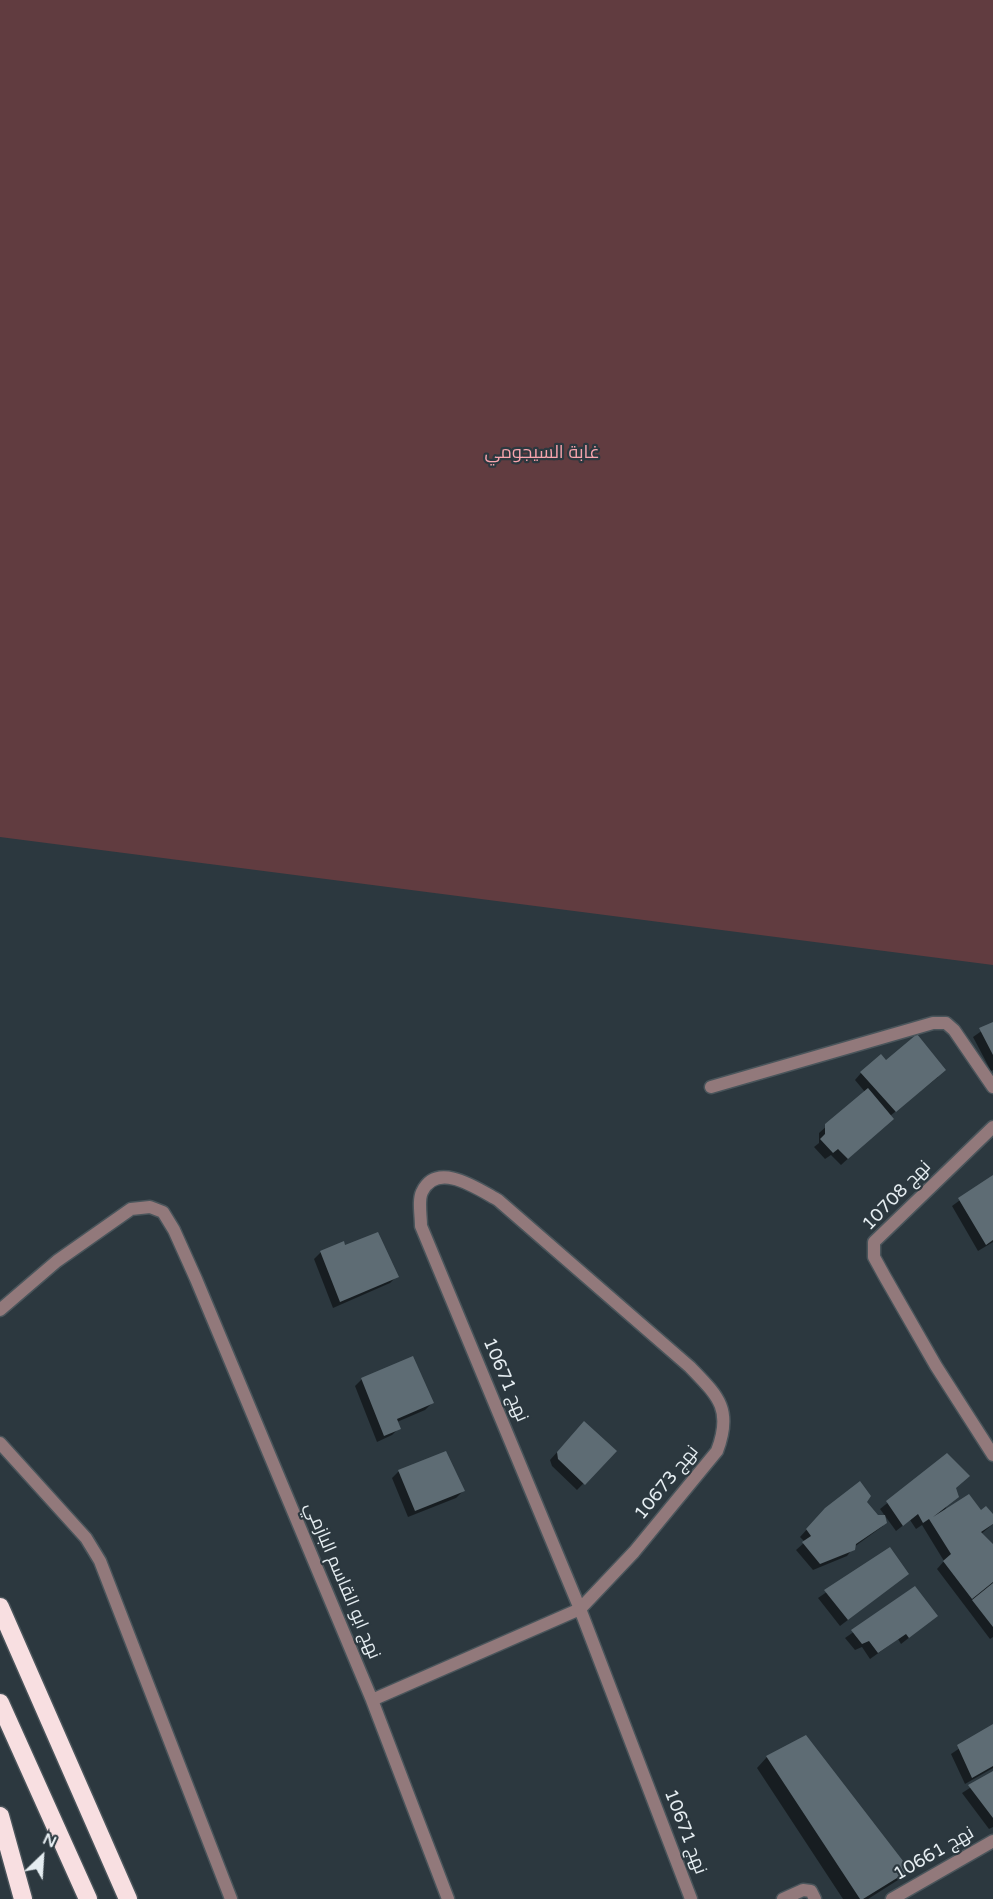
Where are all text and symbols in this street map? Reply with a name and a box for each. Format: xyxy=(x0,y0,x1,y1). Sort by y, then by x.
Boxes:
park label: غابة السيجومي xyxy=(484,442,600,464)
street label: نهج 10708 xyxy=(858,1156,936,1236)
street label: نهج 10671 xyxy=(478,1335,532,1425)
street label: نهج 10673 xyxy=(631,1442,703,1524)
street label: نهج ابو القاسم البازمي xyxy=(299,1499,385,1663)
street label: نهج 10671 xyxy=(659,1786,711,1878)
street label: نهج 10661 xyxy=(890,1822,978,1886)
north arrow xyxy=(12,1827,72,1887)
text: N xyxy=(40,1829,60,1852)

